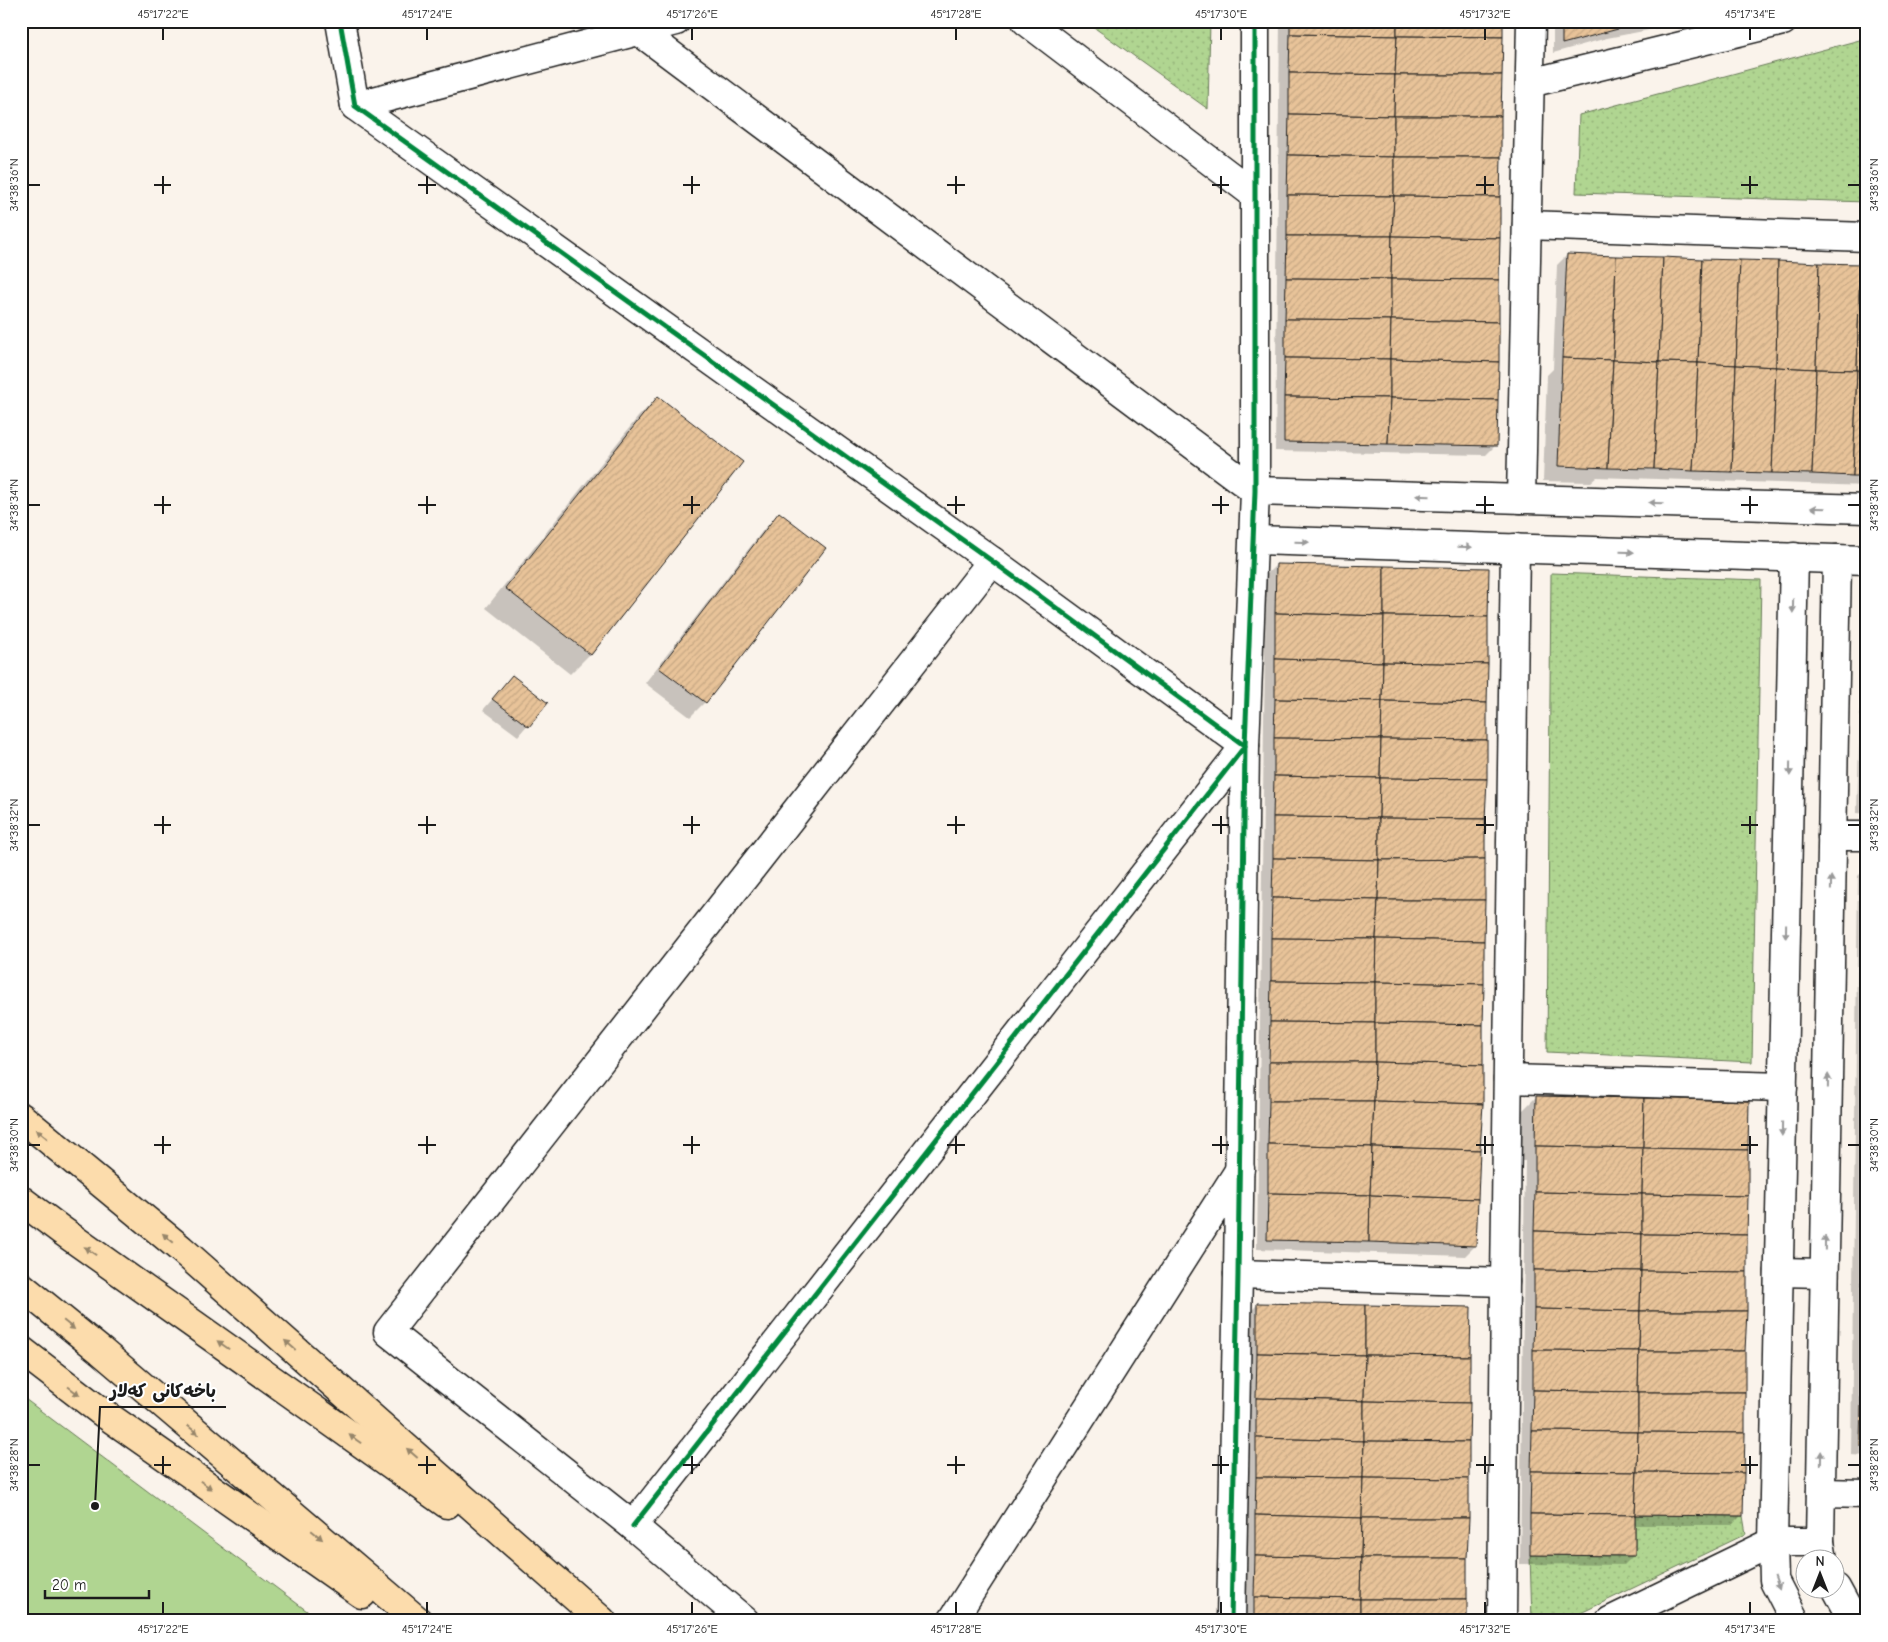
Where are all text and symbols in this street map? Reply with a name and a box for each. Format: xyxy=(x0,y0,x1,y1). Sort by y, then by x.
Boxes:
text: 45°17'22"E xyxy=(137,7,189,21)
text: 45°17'24"E xyxy=(402,7,452,21)
text: 45°17'26"E xyxy=(666,7,718,21)
text: 45°17'28"E xyxy=(930,7,982,21)
text: 45°17'30"E xyxy=(1195,7,1247,21)
text: 45°17'32"E xyxy=(1460,7,1510,21)
text: 45°17'34"E xyxy=(1725,7,1775,21)
text: 34°38'36"N xyxy=(7,158,21,212)
text: 34°38'36"N xyxy=(1867,158,1881,212)
text: 34°38'34"N xyxy=(7,479,21,531)
text: 34°38'34"N xyxy=(1867,479,1881,531)
one-way arrow xyxy=(1415,492,1431,500)
one-way arrow xyxy=(1647,499,1663,507)
one-way arrow xyxy=(1810,503,1826,511)
one-way arrow xyxy=(1295,538,1311,546)
one-way arrow xyxy=(1457,543,1473,551)
one-way arrow xyxy=(1619,548,1635,556)
one-way arrow xyxy=(1789,598,1797,614)
one-way arrow xyxy=(1786,761,1794,777)
text: 34°38'32"N xyxy=(7,799,21,852)
text: 34°38'32"N xyxy=(1867,799,1881,852)
one-way arrow xyxy=(1827,875,1835,891)
one-way arrow xyxy=(1782,923,1790,939)
one-way arrow xyxy=(1824,1072,1832,1088)
text: 34°38'30"N xyxy=(7,1118,21,1172)
text: 34°38'30"N xyxy=(1867,1118,1881,1172)
one-way arrow xyxy=(1778,1121,1786,1137)
one-way arrow xyxy=(36,1129,49,1140)
one-way arrow xyxy=(162,1232,174,1244)
one-way arrow xyxy=(1821,1235,1829,1251)
one-way arrow xyxy=(83,1246,97,1256)
one-way arrow xyxy=(63,1319,75,1330)
one-way arrow xyxy=(284,1339,296,1351)
one-way arrow xyxy=(216,1340,230,1350)
callout: باخەکانی کەلار xyxy=(100,1374,226,1407)
text: باخەکانی کەلار xyxy=(108,1381,216,1403)
one-way arrow xyxy=(67,1385,80,1396)
one-way arrow xyxy=(186,1424,199,1435)
one-way arrow xyxy=(348,1434,362,1444)
text: 34°38'28"N xyxy=(7,1438,21,1492)
text: 34°38'28"N xyxy=(1867,1438,1881,1492)
one-way arrow xyxy=(405,1447,418,1458)
one-way arrow xyxy=(1817,1450,1825,1466)
one-way arrow xyxy=(199,1480,213,1490)
one-way arrow xyxy=(311,1529,323,1540)
north arrow xyxy=(1796,1550,1846,1600)
text: N xyxy=(1815,1553,1825,1570)
scale bar xyxy=(45,1567,149,1599)
text: 20 m xyxy=(52,1576,86,1594)
one-way arrow xyxy=(1773,1576,1781,1591)
text: 45°17'22"E xyxy=(137,1622,189,1636)
text: 45°17'24"E xyxy=(402,1622,452,1636)
text: 45°17'26"E xyxy=(666,1622,718,1636)
text: 45°17'28"E xyxy=(930,1622,982,1636)
text: 45°17'30"E xyxy=(1195,1622,1247,1636)
text: 45°17'32"E xyxy=(1460,1622,1510,1636)
text: 45°17'34"E xyxy=(1725,1622,1775,1636)

